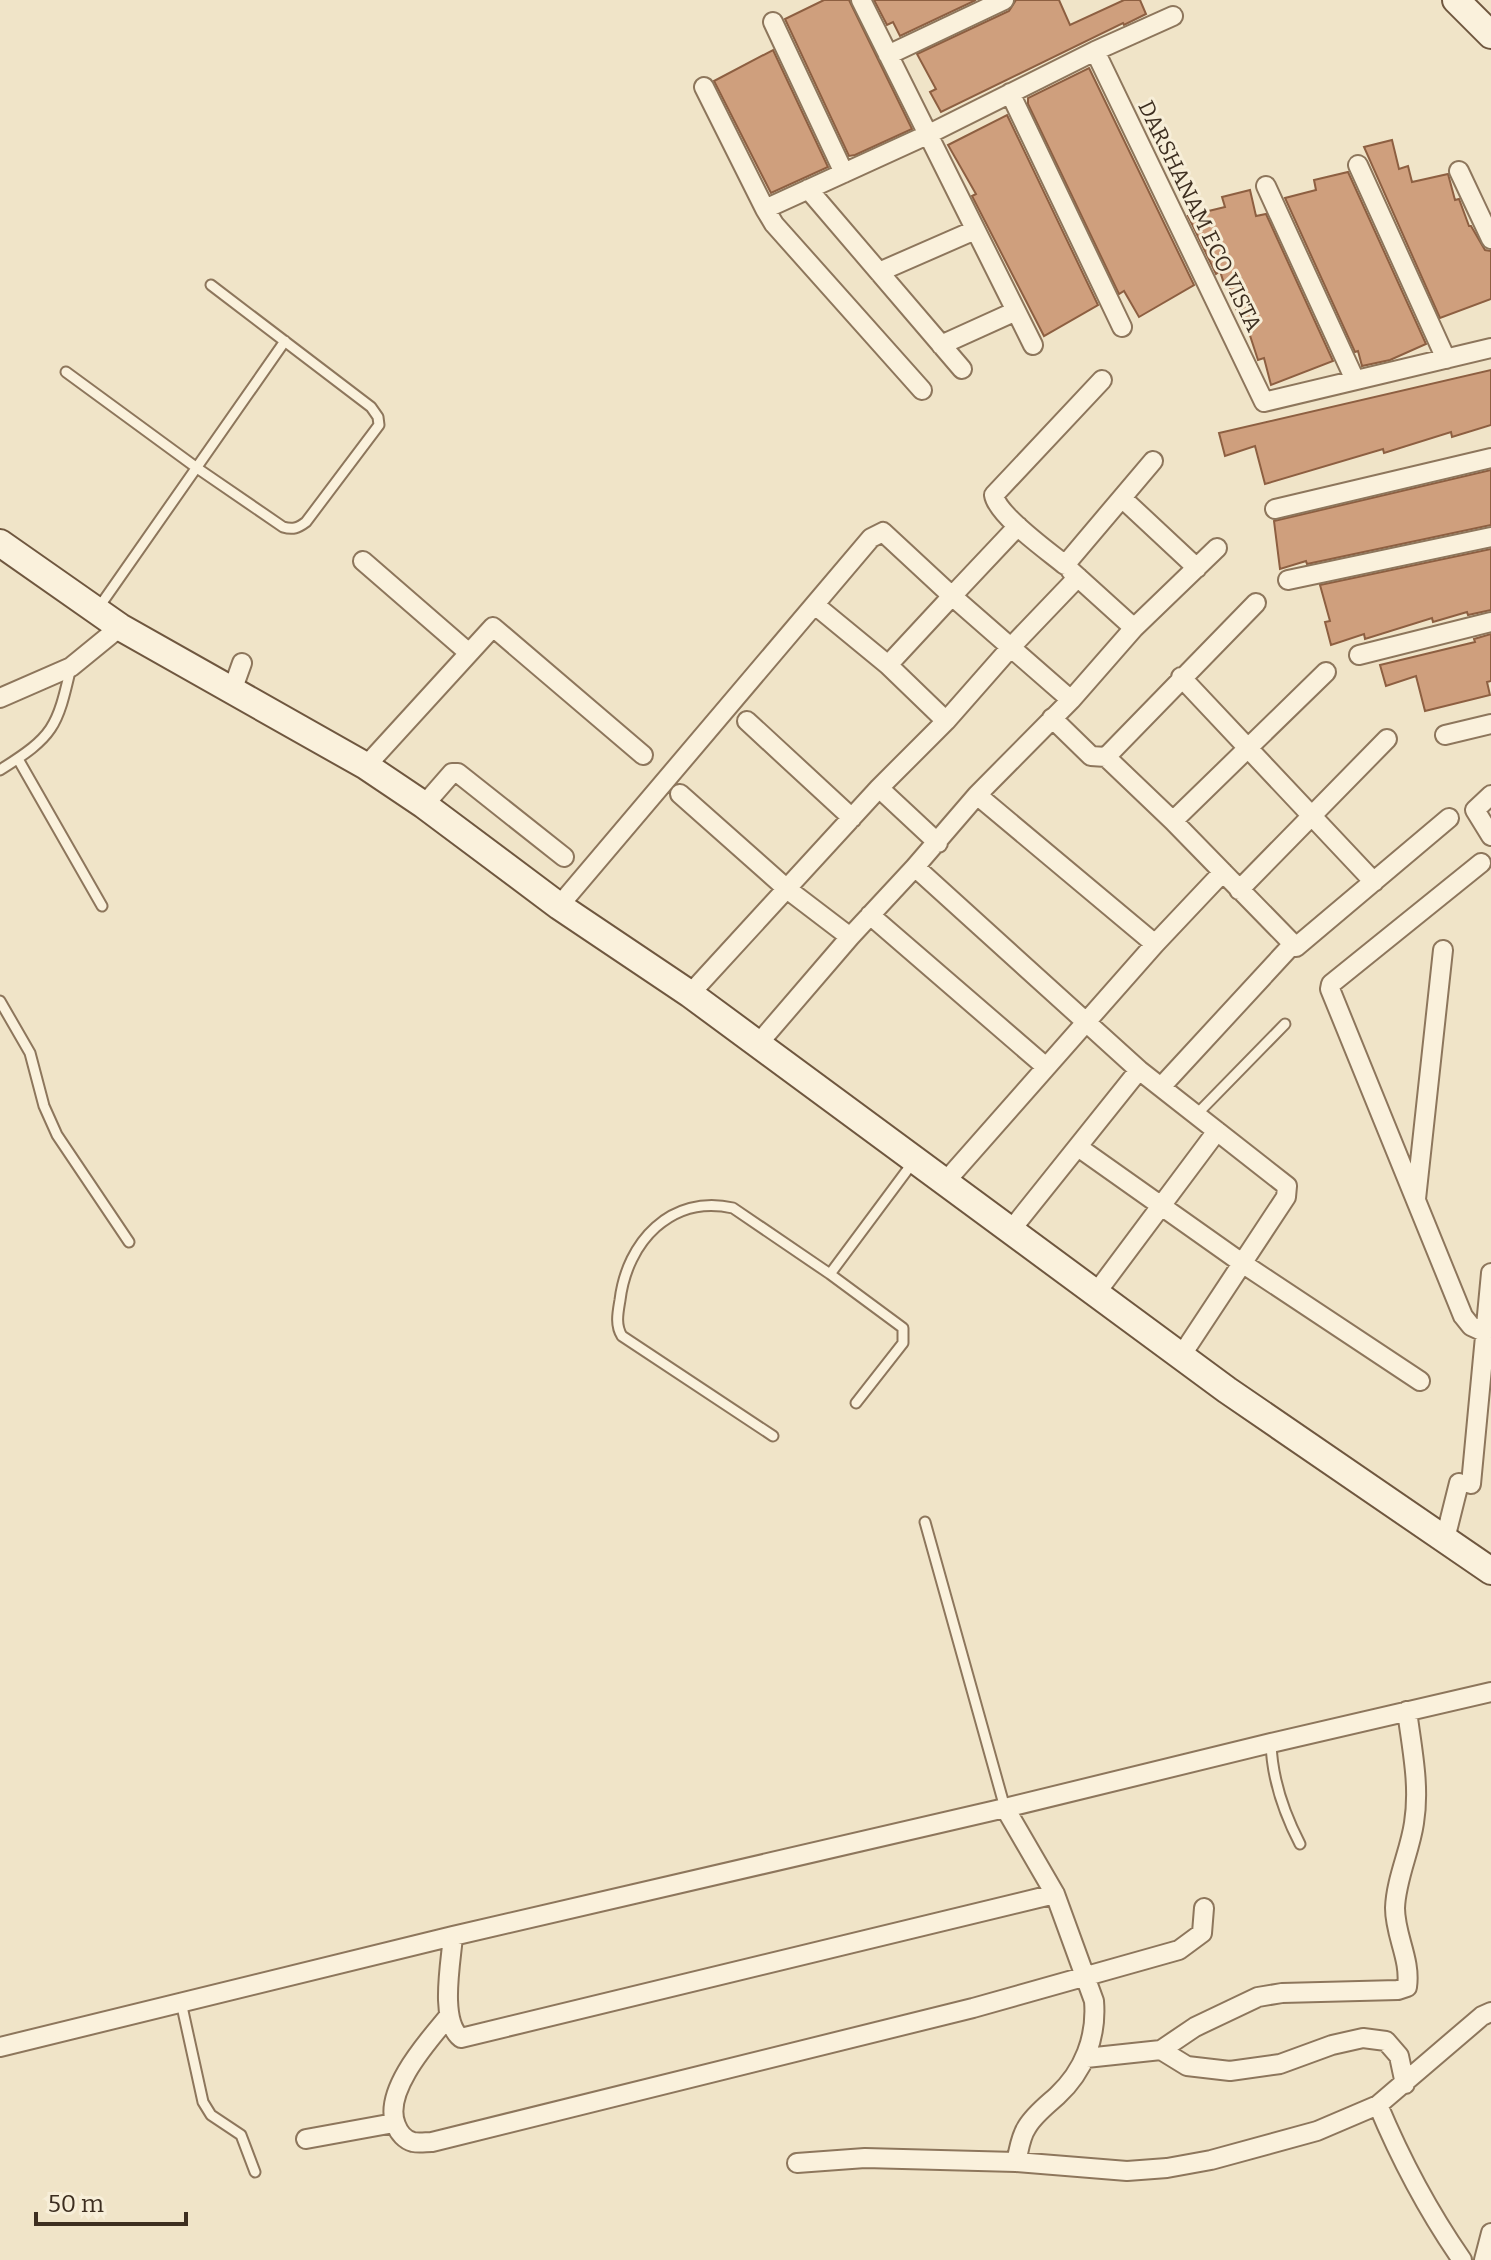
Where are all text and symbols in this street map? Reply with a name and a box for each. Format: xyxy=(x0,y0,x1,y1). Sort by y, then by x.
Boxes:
street label: DARSHANAM ECO VISTA xyxy=(1132,96,1268,336)
scale bar xyxy=(36,2176,186,2226)
text: 50 m xyxy=(48,2190,104,2218)

